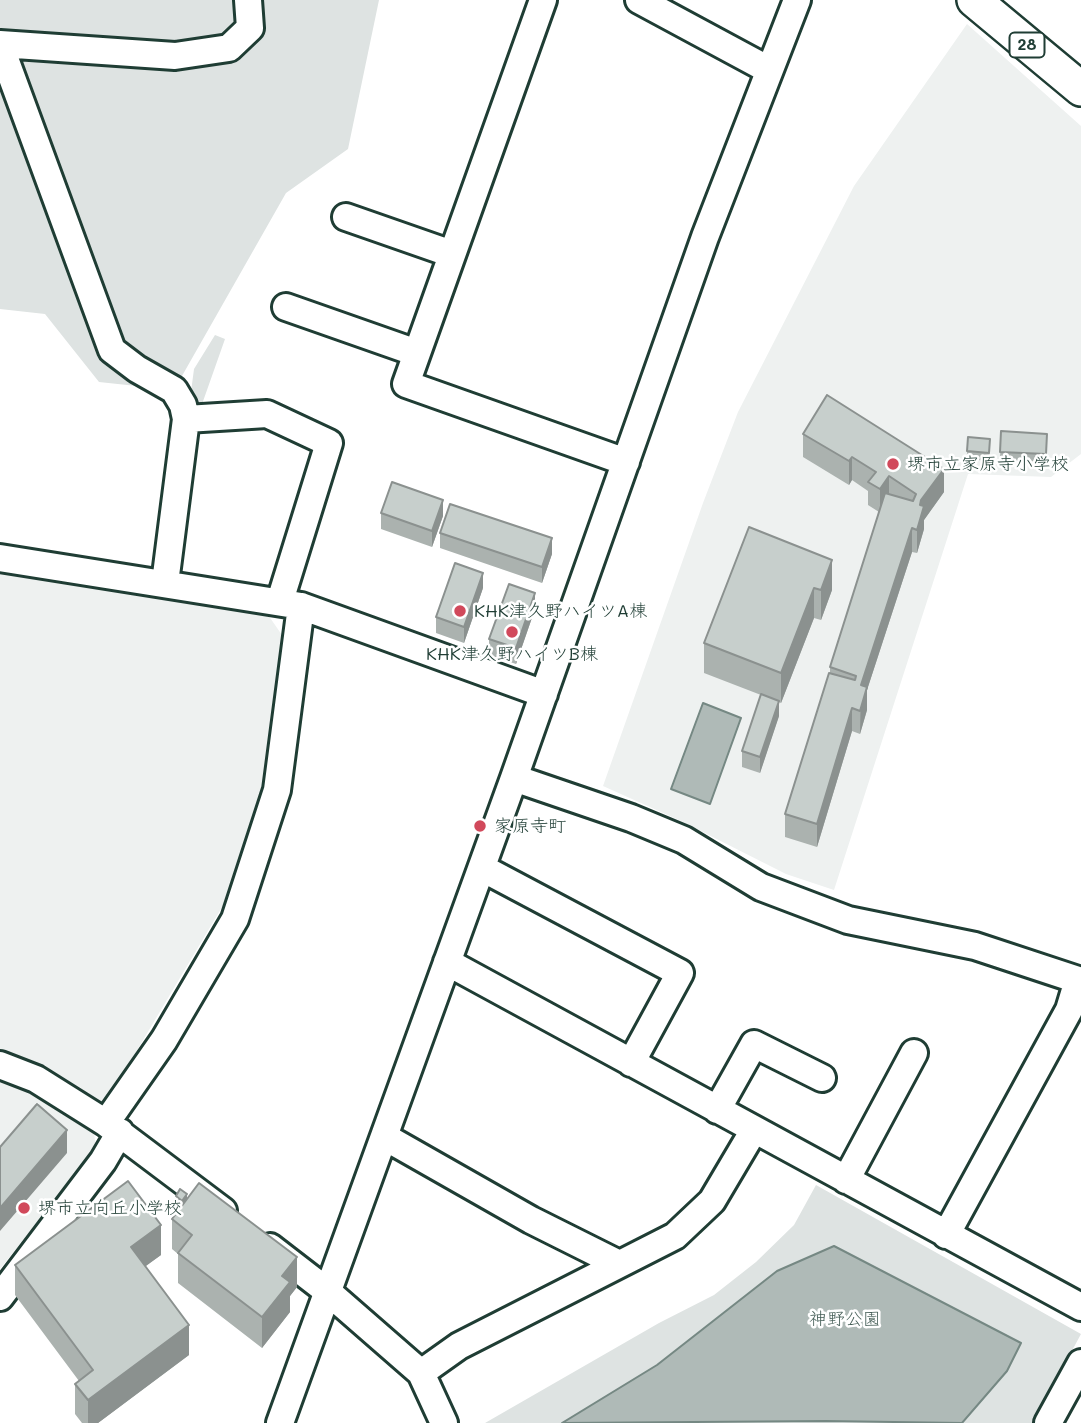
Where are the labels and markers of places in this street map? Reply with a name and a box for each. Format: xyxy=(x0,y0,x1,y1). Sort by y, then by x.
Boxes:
place label: 堺市立家原寺小学校 xyxy=(907,453,1069,475)
marker: 堺市立家原寺小学校 xyxy=(885,456,901,472)
place label: KHK津久野ハイツA棟 xyxy=(474,600,647,622)
marker: KHK津久野ハイツA棟 xyxy=(452,603,468,619)
marker: KHK津久野ハイツB棟 xyxy=(504,624,520,640)
place label: KHK津久野ハイツB棟 xyxy=(426,643,598,665)
place label: 家原寺町 xyxy=(494,815,566,837)
marker: 家原寺町 xyxy=(472,818,488,834)
place label: 堺市立向丘小学校 xyxy=(38,1197,182,1219)
marker: 堺市立向丘小学校 xyxy=(16,1200,32,1216)

